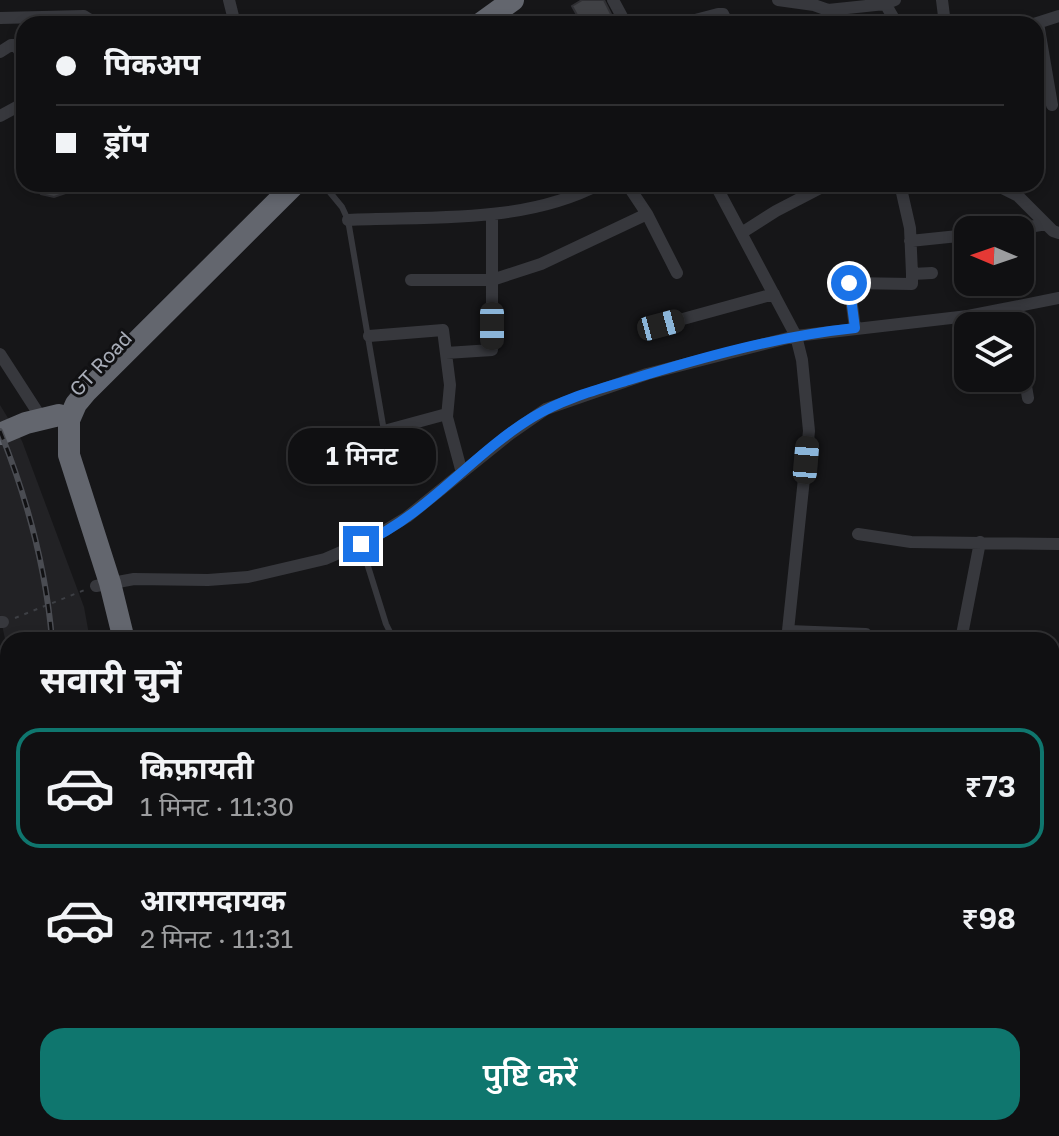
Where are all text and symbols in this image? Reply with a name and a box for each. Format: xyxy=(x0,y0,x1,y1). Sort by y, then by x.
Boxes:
text: पिकअप xyxy=(104,46,200,82)
text: ड्रॉप xyxy=(104,123,148,159)
north arrow xyxy=(954,216,1034,296)
map controls xyxy=(954,216,1034,392)
route start xyxy=(831,265,867,301)
car xyxy=(480,302,504,350)
car xyxy=(635,307,687,343)
button: layers xyxy=(954,312,1034,392)
street label: GT Road xyxy=(64,326,136,400)
callout: 1 मिनट xyxy=(287,428,435,484)
car xyxy=(792,435,820,485)
text: 1 मिनट xyxy=(326,440,398,471)
route end xyxy=(343,526,379,562)
text: सवारी चुनें xyxy=(40,658,181,701)
text: किफ़ायती xyxy=(140,750,254,786)
icon: car xyxy=(44,752,116,824)
text: ₹73 xyxy=(965,768,1016,804)
text: 1 मिनट · 11:30 xyxy=(140,791,294,822)
text: आरामदायक xyxy=(140,882,286,918)
icon: car xyxy=(44,884,116,956)
text: ₹98 xyxy=(961,900,1016,936)
text: 2 मिनट · 11:31 xyxy=(140,923,293,954)
button: पुष्टि करें xyxy=(40,1028,1020,1120)

